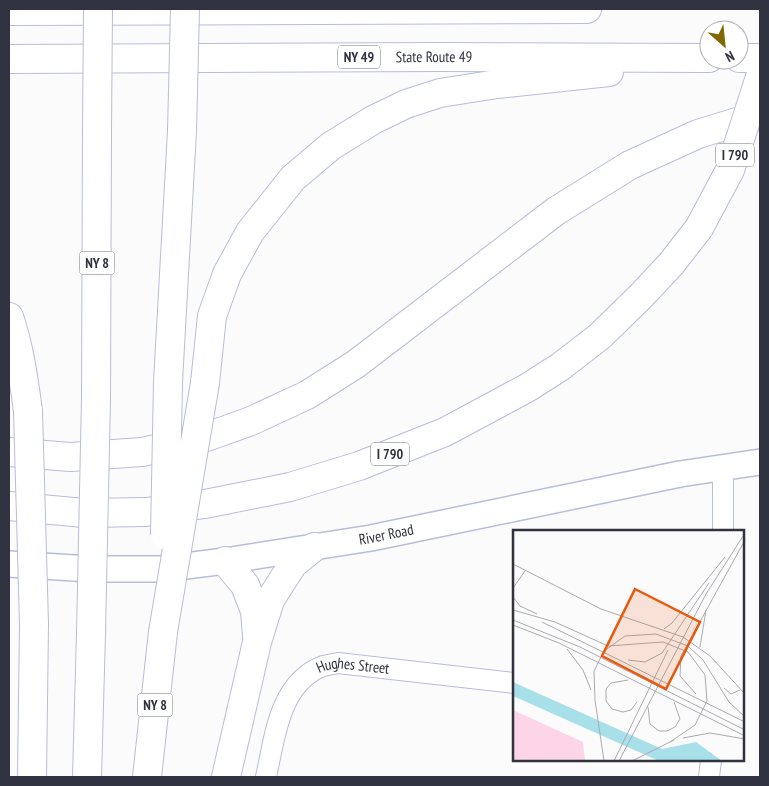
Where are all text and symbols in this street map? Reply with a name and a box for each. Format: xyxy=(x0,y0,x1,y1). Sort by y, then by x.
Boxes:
north arrow xyxy=(699,20,749,70)
road number: NY 49 xyxy=(338,46,380,68)
street label: State Route 49 xyxy=(396,47,472,66)
text: N xyxy=(722,47,737,66)
road number: I 790 xyxy=(716,144,754,166)
road number: NY 8 xyxy=(80,252,114,274)
road number: I 790 xyxy=(371,442,409,466)
street label: River Road xyxy=(357,519,415,549)
inset map xyxy=(513,530,744,761)
street label: Hughes Street xyxy=(313,653,390,678)
road number: NY 8 xyxy=(138,694,172,716)

